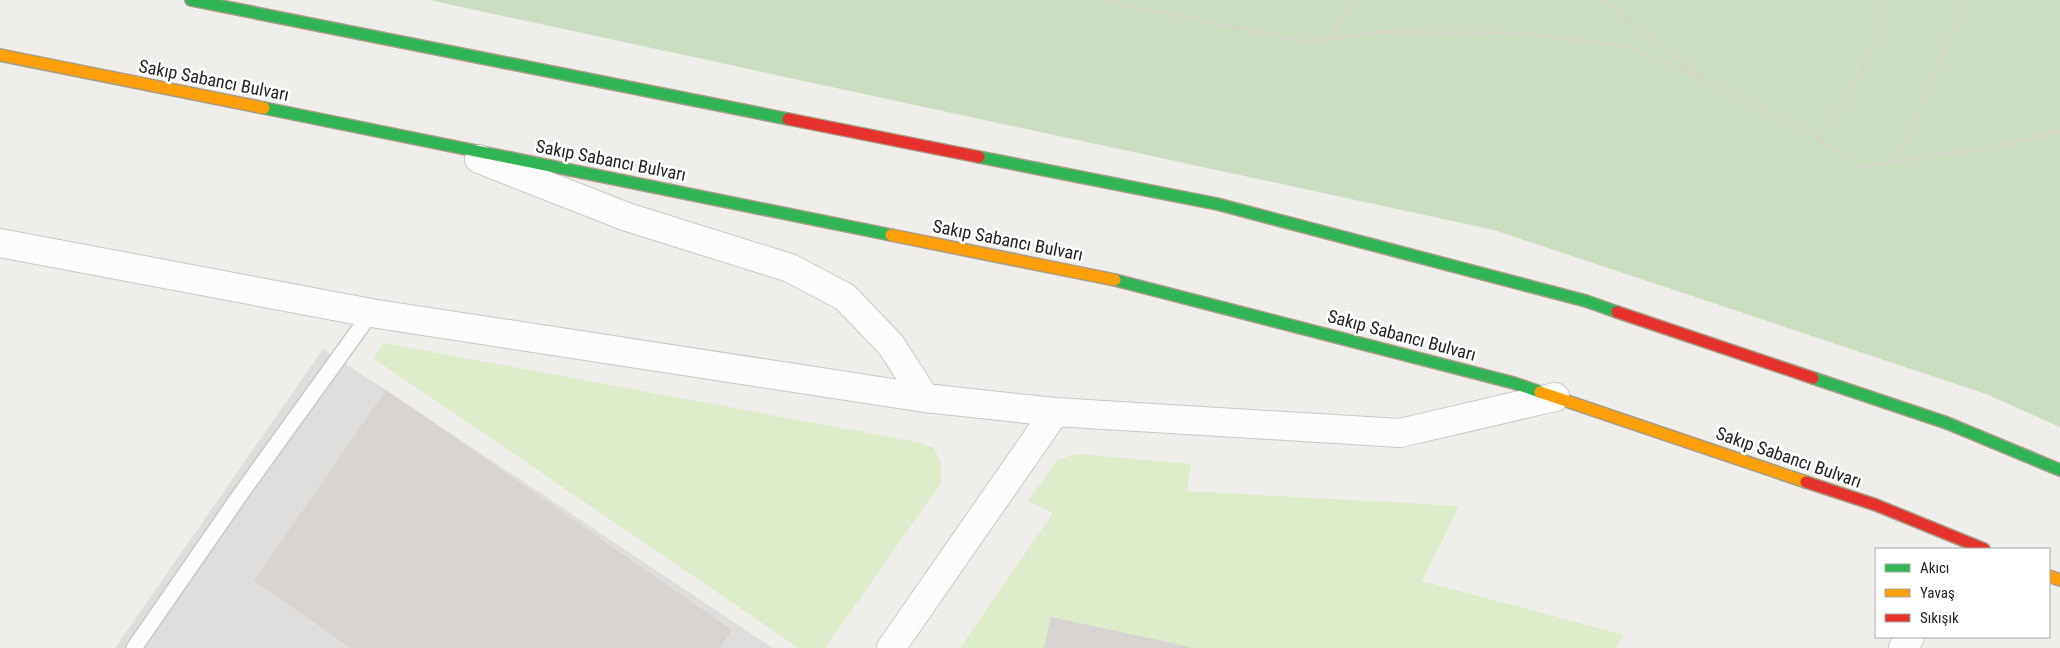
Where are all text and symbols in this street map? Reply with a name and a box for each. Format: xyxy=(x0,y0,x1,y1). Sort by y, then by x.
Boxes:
street label: Sakıp Sabancı Bulvarı xyxy=(137,55,291,105)
street label: Sakıp Sabancı Bulvarı xyxy=(534,135,688,185)
street label: Sakıp Sabancı Bulvarı xyxy=(931,215,1085,265)
street label: Sakıp Sabancı Bulvarı xyxy=(1326,305,1478,365)
street label: Sakıp Sabancı Bulvarı xyxy=(1713,422,1865,492)
legend xyxy=(1875,548,2050,638)
text: Akıcı xyxy=(1920,559,1949,577)
text: Yavaş xyxy=(1920,584,1955,602)
text: Sıkışık xyxy=(1920,609,1959,627)

